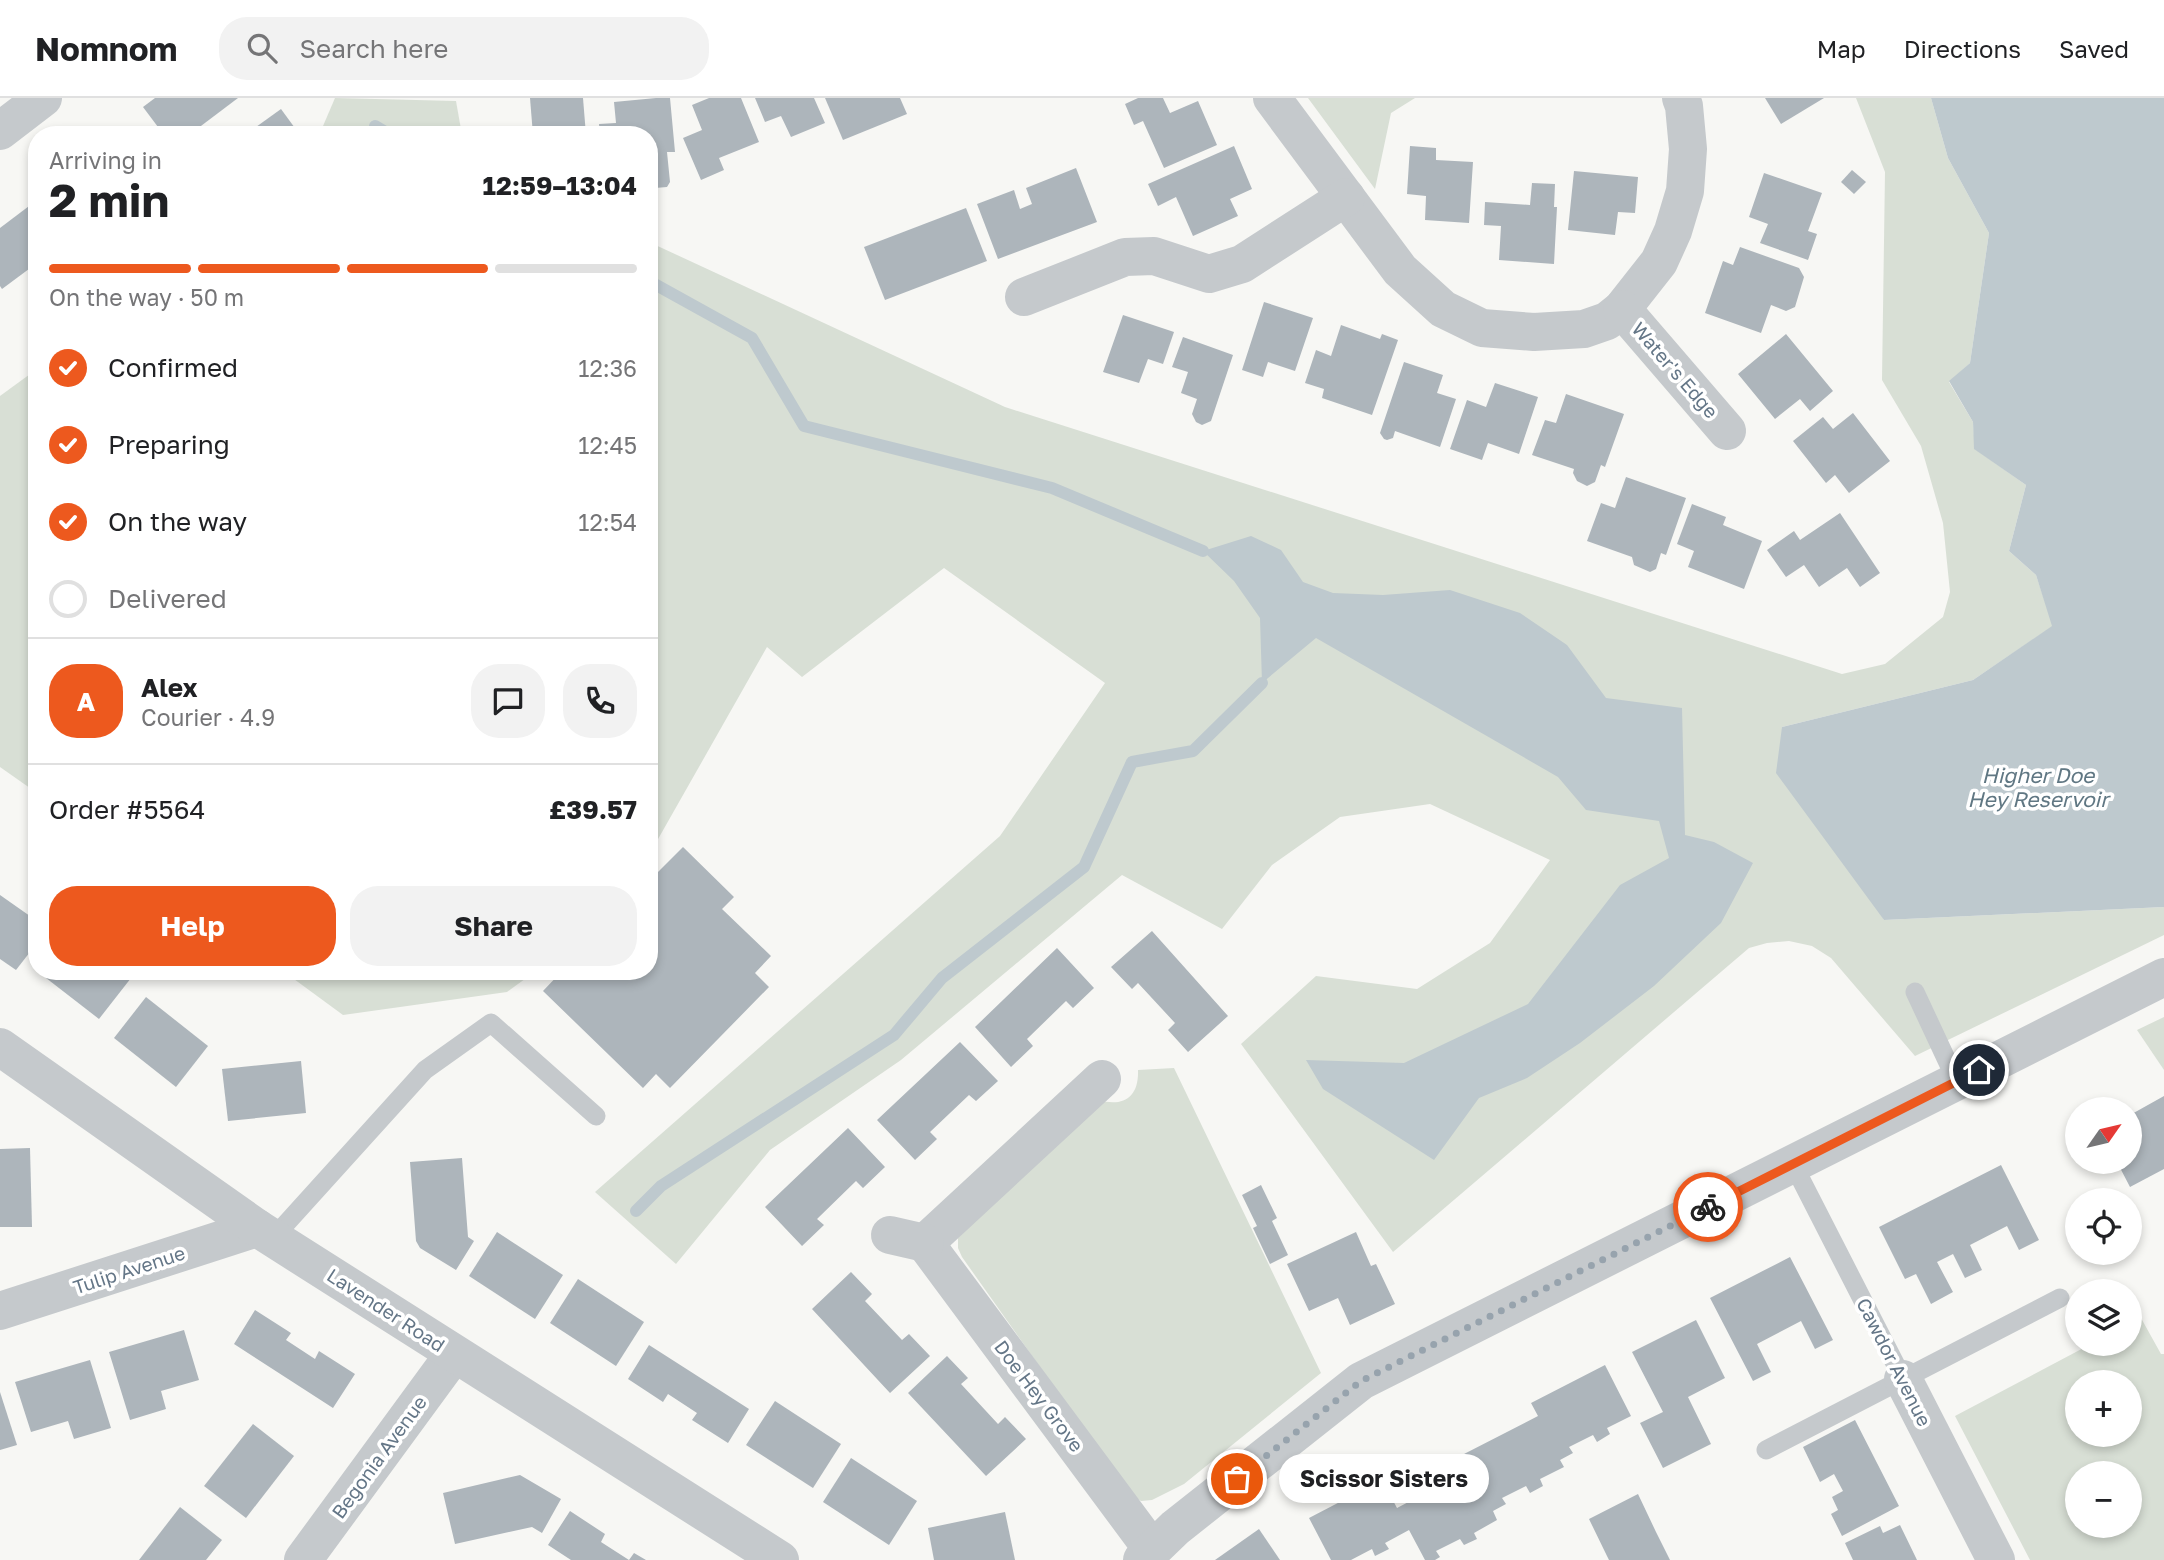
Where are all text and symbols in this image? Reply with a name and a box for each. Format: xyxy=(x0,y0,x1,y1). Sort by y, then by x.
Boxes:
search box xyxy=(219,17,709,80)
text: Nomnom xyxy=(35,29,177,68)
icon: search xyxy=(243,29,281,67)
text: Search here xyxy=(299,33,448,64)
text: Map xyxy=(1817,34,1866,63)
text: Directions xyxy=(1904,34,2021,63)
text: Saved xyxy=(2059,34,2129,63)
text: Arriving in xyxy=(49,146,162,174)
text: 12:59–13:04 xyxy=(483,170,637,201)
text: 2 min xyxy=(49,172,169,227)
text: On the way · 50 m xyxy=(49,283,244,311)
street label: Water's Edge xyxy=(1627,317,1723,422)
icon: check xyxy=(49,349,87,387)
text: Confirmed xyxy=(108,352,238,383)
text: 12:36 xyxy=(578,354,637,382)
icon: check xyxy=(49,426,87,464)
text: Preparing xyxy=(108,429,230,460)
text: 12:45 xyxy=(578,431,637,459)
icon: check xyxy=(49,503,87,541)
text: On the way xyxy=(108,506,247,537)
text: 12:54 xyxy=(578,508,637,536)
text: Delivered xyxy=(108,583,227,614)
button: chat xyxy=(471,664,545,738)
button: phone xyxy=(563,664,637,738)
text: Alex xyxy=(141,672,198,703)
text: A xyxy=(77,686,95,717)
text: Courier · 4.9 xyxy=(141,703,275,731)
water label: Higher Doe Hey Reservoir xyxy=(1968,762,2111,812)
text: Order #5564 xyxy=(49,794,205,825)
text: £39.57 xyxy=(549,794,637,825)
button: Help xyxy=(49,886,336,966)
button: Share xyxy=(350,886,637,966)
pin xyxy=(1949,1040,2009,1100)
icon: home xyxy=(1960,1051,1998,1089)
north arrow xyxy=(2065,1097,2142,1174)
map controls xyxy=(2065,1097,2142,1538)
courier xyxy=(1673,1172,1743,1242)
icon: bike xyxy=(1689,1188,1727,1226)
button: locate xyxy=(2065,1188,2142,1265)
street label: Tulip Avenue xyxy=(70,1241,188,1298)
street label: Lavender Road xyxy=(323,1263,449,1356)
button: layers xyxy=(2065,1279,2142,1356)
street label: Cawdor Avenue xyxy=(1852,1294,1937,1430)
street label: Doe Hey Grove xyxy=(990,1335,1089,1456)
button: + xyxy=(2065,1370,2142,1447)
street label: Begonia Avenue xyxy=(326,1391,431,1523)
pin xyxy=(1207,1449,1267,1509)
callout: Scissor Sisters xyxy=(1279,1454,1489,1504)
icon: bag xyxy=(1218,1460,1256,1498)
button: − xyxy=(2065,1461,2142,1538)
text: Scissor Sisters xyxy=(1300,1464,1468,1492)

